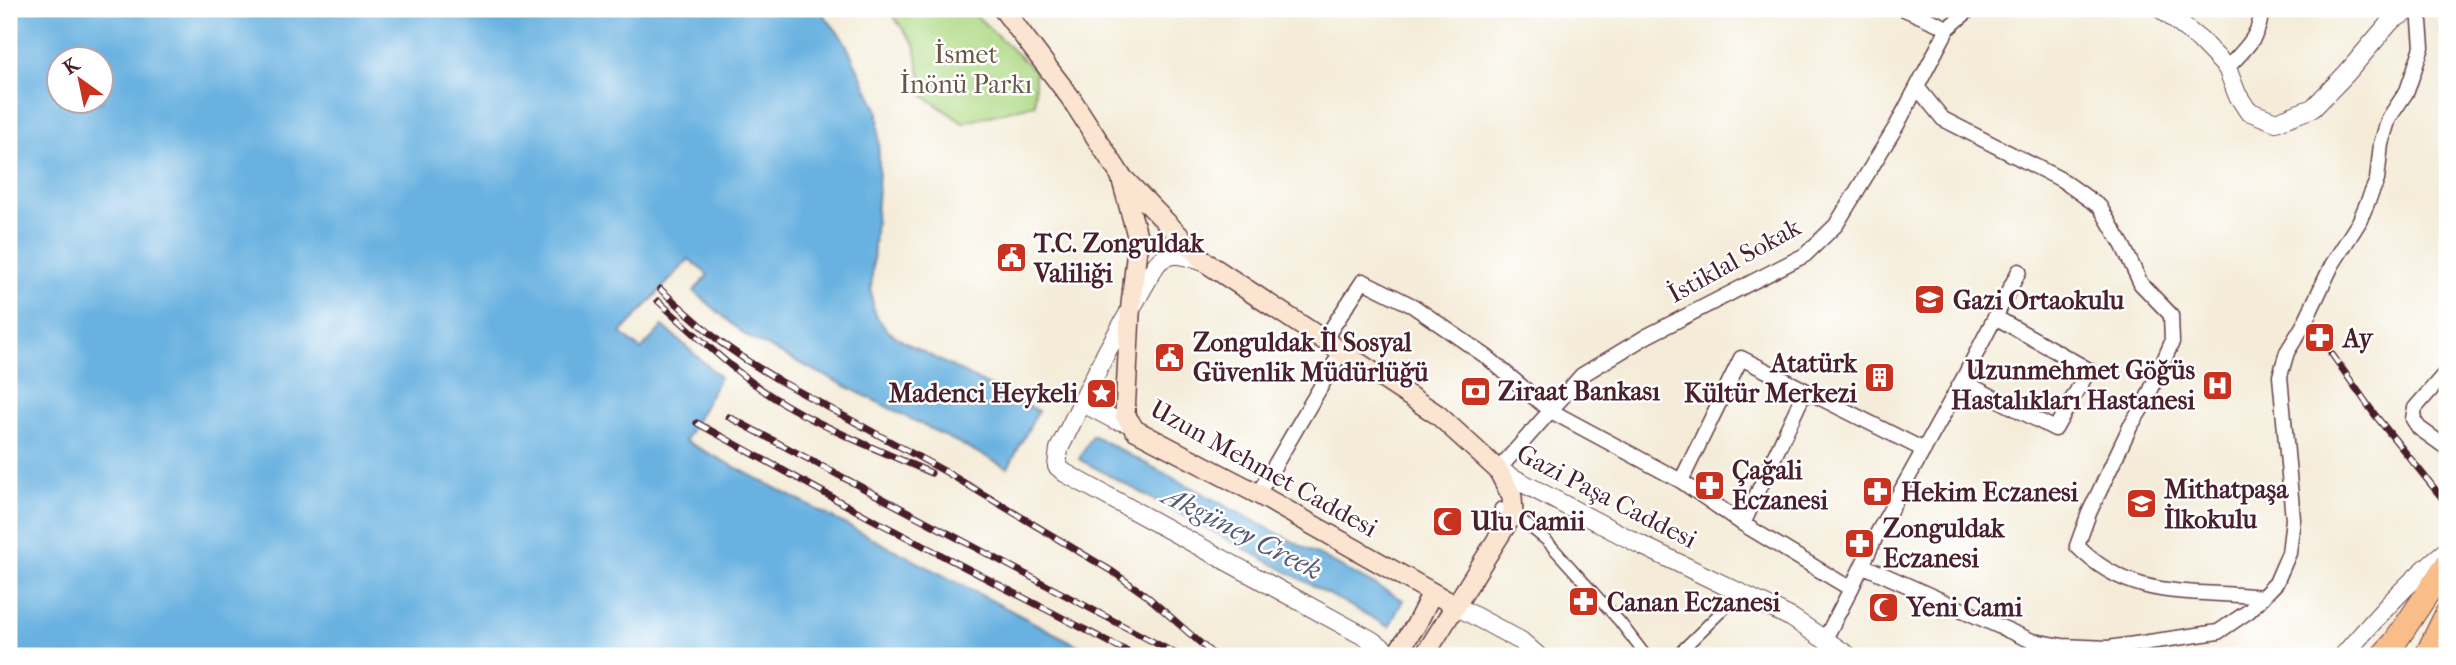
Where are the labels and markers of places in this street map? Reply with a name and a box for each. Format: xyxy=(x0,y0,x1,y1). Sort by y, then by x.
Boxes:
place label: T.C. Zonguldak Valiliği xyxy=(1033,228,1206,289)
public building icon: T.C. Zonguldak Valiliği xyxy=(994,241,1028,275)
school or university icon: Gazi Ortaokulu xyxy=(1913,283,1947,317)
place label: Gazi Ortaokulu xyxy=(1953,285,2124,316)
pharmacy icon: Ay xyxy=(2303,321,2337,355)
place label: Ay xyxy=(2341,323,2375,354)
place label: Zonguldak İl Sosyal Güvenlik Müdürlüğü xyxy=(1193,326,1429,388)
public building icon: Zonguldak İl Sosyal Güvenlik Müdürlüğü xyxy=(1153,340,1187,374)
place label: Atatürk Kültür Merkezi xyxy=(1684,348,1859,409)
place label: Uzunmehmet Göğüs Hastalıkları Hastanesi xyxy=(1951,355,2195,416)
building icon: Atatürk Kültür Merkezi xyxy=(1863,361,1897,395)
hospital icon: Uzunmehmet Göğüs Hastalıkları Hastanesi xyxy=(2201,368,2235,402)
bank icon: Ziraat Bankası xyxy=(1458,374,1492,408)
place icon: Madenci Heykeli xyxy=(1084,376,1118,410)
place label: Ziraat Bankası xyxy=(1498,376,1660,407)
place label: Madenci Heykeli xyxy=(889,378,1078,409)
place label: Çağali Eczanesi xyxy=(1732,455,1828,516)
pharmacy icon: Çağali Eczanesi xyxy=(1692,468,1726,502)
place label: Mithatpaşa İlkokulu xyxy=(2164,474,2289,535)
pharmacy icon: Hekim Eczanesi xyxy=(1861,475,1895,509)
place label: Hekim Eczanesi xyxy=(1901,477,2079,508)
school or university icon: Mithatpaşa İlkokulu xyxy=(2124,487,2158,521)
mosque icon: Ulu Camii xyxy=(1431,504,1465,538)
place label: Ulu Camii xyxy=(1470,506,1585,537)
place label: Zonguldak Eczanesi xyxy=(1883,513,2006,574)
pharmacy icon: Zonguldak Eczanesi xyxy=(1843,526,1877,560)
pharmacy icon: Canan Eczanesi xyxy=(1567,585,1601,619)
place label: Canan Eczanesi xyxy=(1607,587,1781,618)
mosque icon: Yeni Cami xyxy=(1867,590,1901,624)
place label: Yeni Cami xyxy=(1905,592,2023,623)

